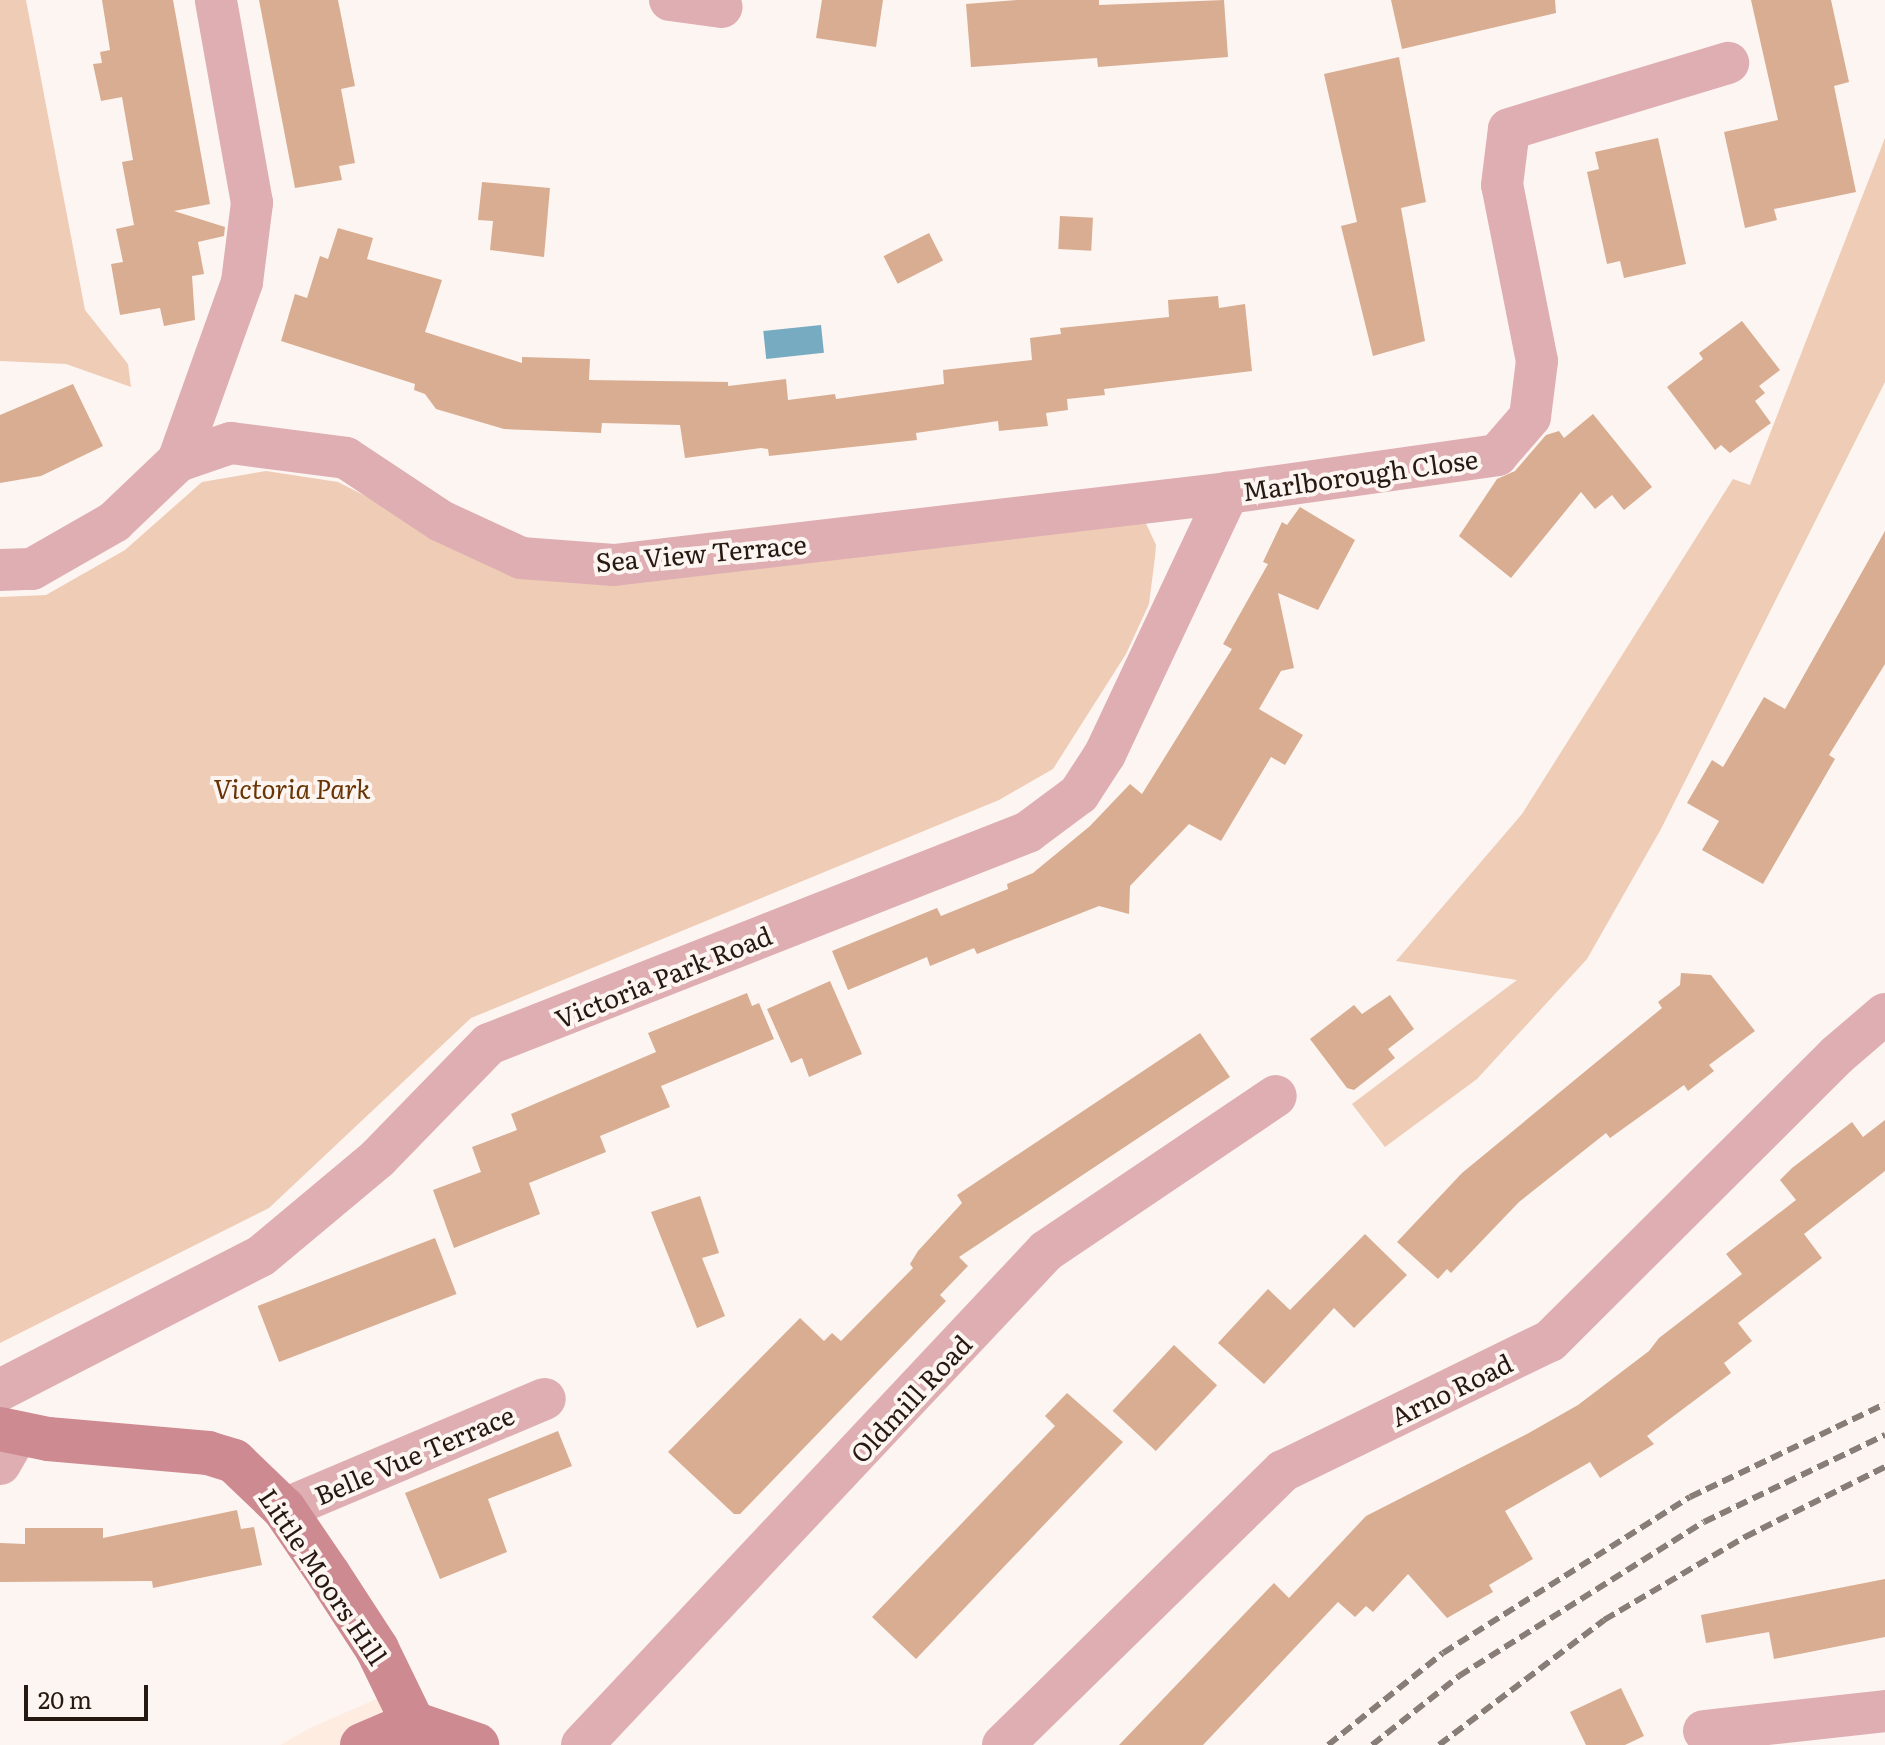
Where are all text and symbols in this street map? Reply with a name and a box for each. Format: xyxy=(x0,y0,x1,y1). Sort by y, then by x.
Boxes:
street label: Marlborough Close xyxy=(1240,442,1480,506)
street label: Sea View Terrace xyxy=(594,527,808,577)
park label: Victoria Park xyxy=(214,772,370,804)
street label: Victoria Park Road xyxy=(550,918,776,1034)
street label: Oldmill Road xyxy=(843,1328,977,1468)
street label: Arno Road xyxy=(1385,1346,1517,1432)
street label: Belle Vue Terrace xyxy=(309,1398,519,1510)
street label: Little Moors Hill xyxy=(254,1482,394,1670)
scale bar xyxy=(28,1669,152,1719)
text: 20 m xyxy=(38,1681,92,1716)

